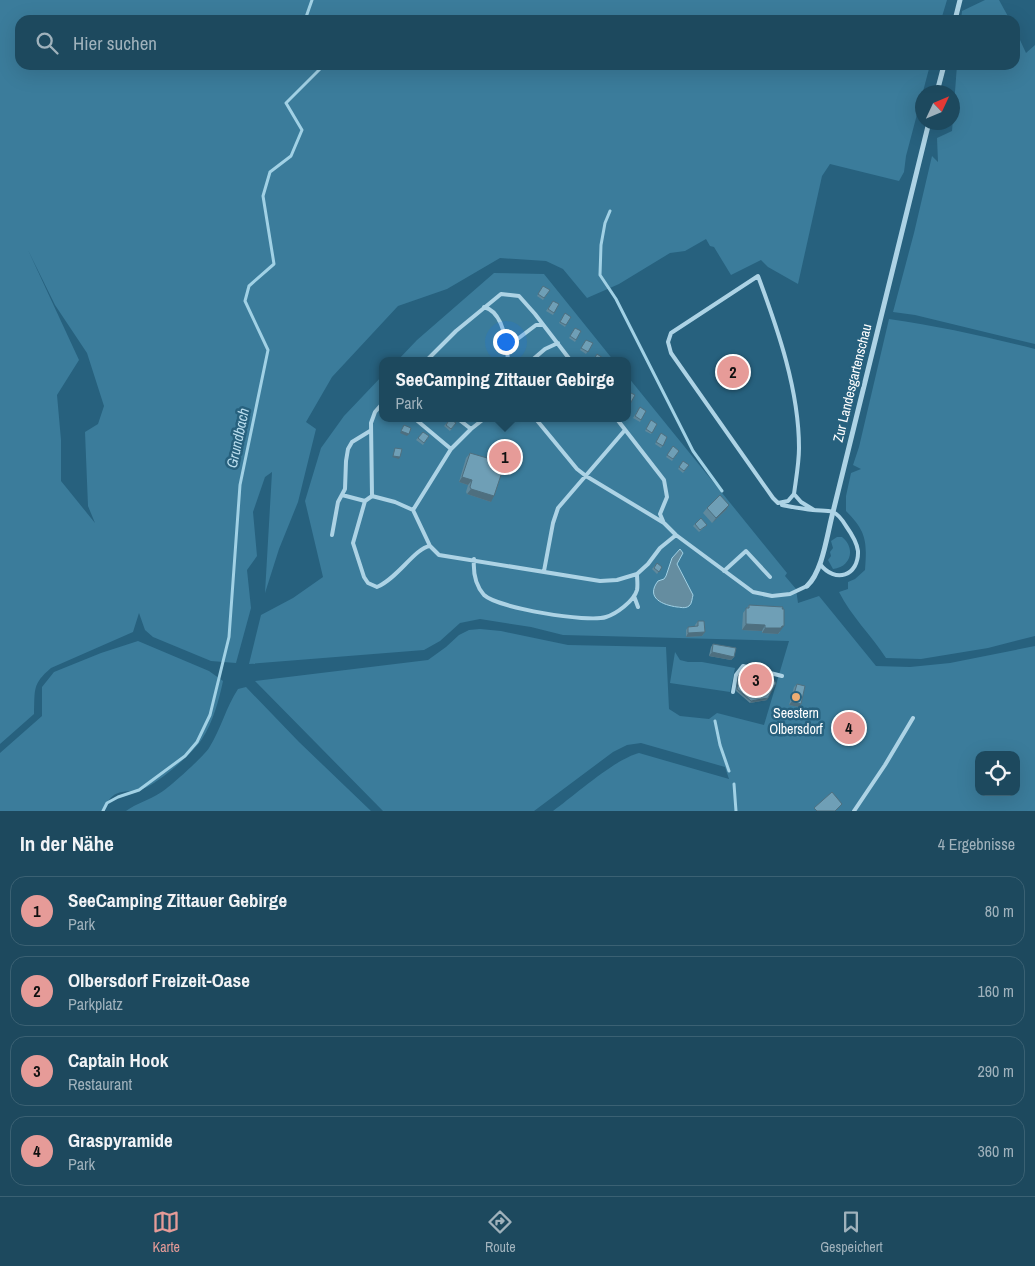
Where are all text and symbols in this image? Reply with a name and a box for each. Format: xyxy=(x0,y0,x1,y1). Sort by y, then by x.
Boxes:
search box xyxy=(15,15,1020,70)
icon: search xyxy=(33,29,61,57)
text: Hier suchen xyxy=(73,30,157,56)
north arrow xyxy=(915,85,960,130)
street label: Zur Landesgartenschau xyxy=(829,322,875,444)
your location xyxy=(493,329,519,355)
pin: 2 xyxy=(717,353,749,391)
popup xyxy=(379,357,631,422)
text: SeeCamping Zittauer Gebirge xyxy=(395,366,615,392)
text: Park xyxy=(395,392,422,414)
water label: Grundbach xyxy=(221,406,254,470)
pin: 1 xyxy=(489,438,521,476)
pin: 3 xyxy=(740,661,772,699)
marker: Seestern Olbersdorf xyxy=(790,691,802,703)
place label: Seestern Olbersdorf xyxy=(769,704,824,738)
pin: 4 xyxy=(833,709,865,747)
map controls xyxy=(975,751,1020,796)
button: locate xyxy=(975,751,1020,796)
text: In der Nähe xyxy=(20,829,114,858)
text: 4 Ergebnisse xyxy=(938,833,1015,855)
text: SeeCamping Zittauer Gebirge xyxy=(68,887,287,913)
text: 1 xyxy=(33,900,41,922)
text: 80 m xyxy=(985,900,1014,922)
text: Park xyxy=(68,913,95,935)
text: Olbersdorf Freizeit-Oase xyxy=(68,967,250,993)
text: 2 xyxy=(33,980,41,1002)
text: 160 m xyxy=(978,980,1014,1002)
text: Parkplatz xyxy=(68,993,123,1015)
text: Captain Hook xyxy=(68,1047,168,1073)
text: 3 xyxy=(33,1060,41,1082)
text: 290 m xyxy=(978,1060,1014,1082)
text: Restaurant xyxy=(68,1073,132,1095)
text: Graspyramide xyxy=(68,1127,173,1153)
text: 4 xyxy=(33,1140,41,1162)
text: 360 m xyxy=(978,1140,1014,1162)
text: Park xyxy=(68,1153,95,1175)
tab: Karte xyxy=(152,1208,180,1256)
tab: Route xyxy=(485,1208,516,1256)
tab: Gespeichert xyxy=(820,1208,883,1256)

